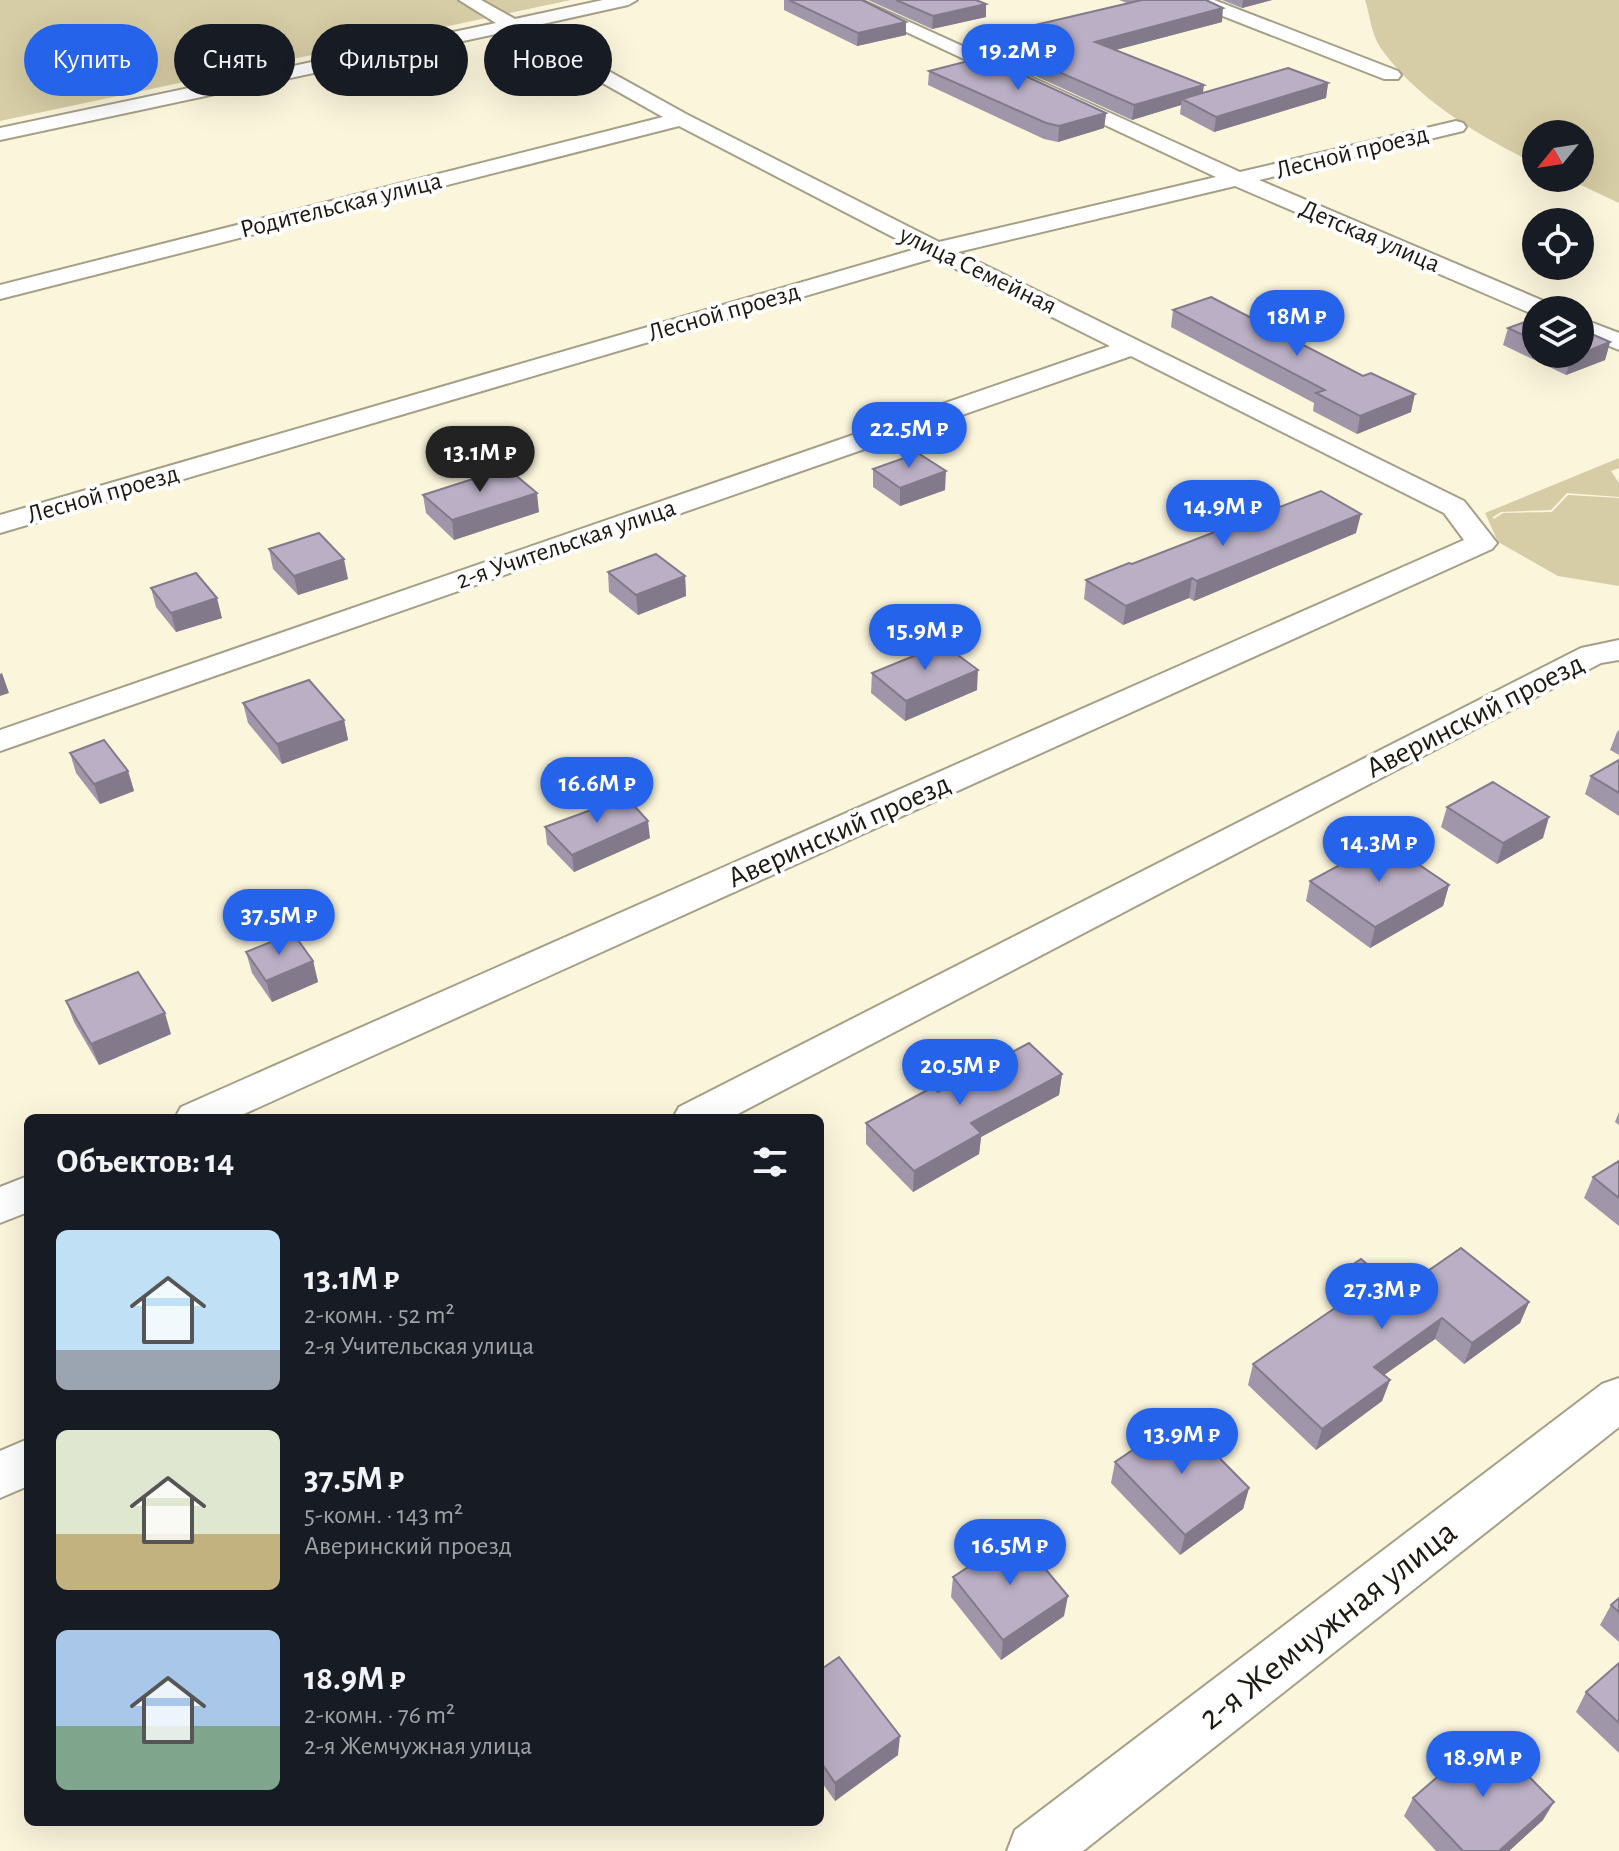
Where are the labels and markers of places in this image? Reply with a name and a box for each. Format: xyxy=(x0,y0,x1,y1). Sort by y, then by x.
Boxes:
pin: 19.2M ₽ xyxy=(944,24,1092,92)
pin: 18M ₽ xyxy=(1241,290,1353,358)
pin: 22.5M ₽ xyxy=(835,402,983,470)
pin: 13.1M ₽ xyxy=(406,426,554,494)
pin: 14.9M ₽ xyxy=(1149,480,1297,548)
pin: 15.9M ₽ xyxy=(851,604,999,672)
pin: 16.6M ₽ xyxy=(523,757,671,825)
pin: 14.3M ₽ xyxy=(1305,816,1453,884)
pin: 37.5M ₽ xyxy=(205,889,353,957)
pin: 20.5M ₽ xyxy=(886,1039,1034,1107)
pin: 27.3M ₽ xyxy=(1308,1263,1456,1331)
pin: 13.9M ₽ xyxy=(1108,1408,1256,1476)
pin: 16.5M ₽ xyxy=(936,1519,1084,1587)
pin: 18.9M ₽ xyxy=(1409,1731,1557,1799)

